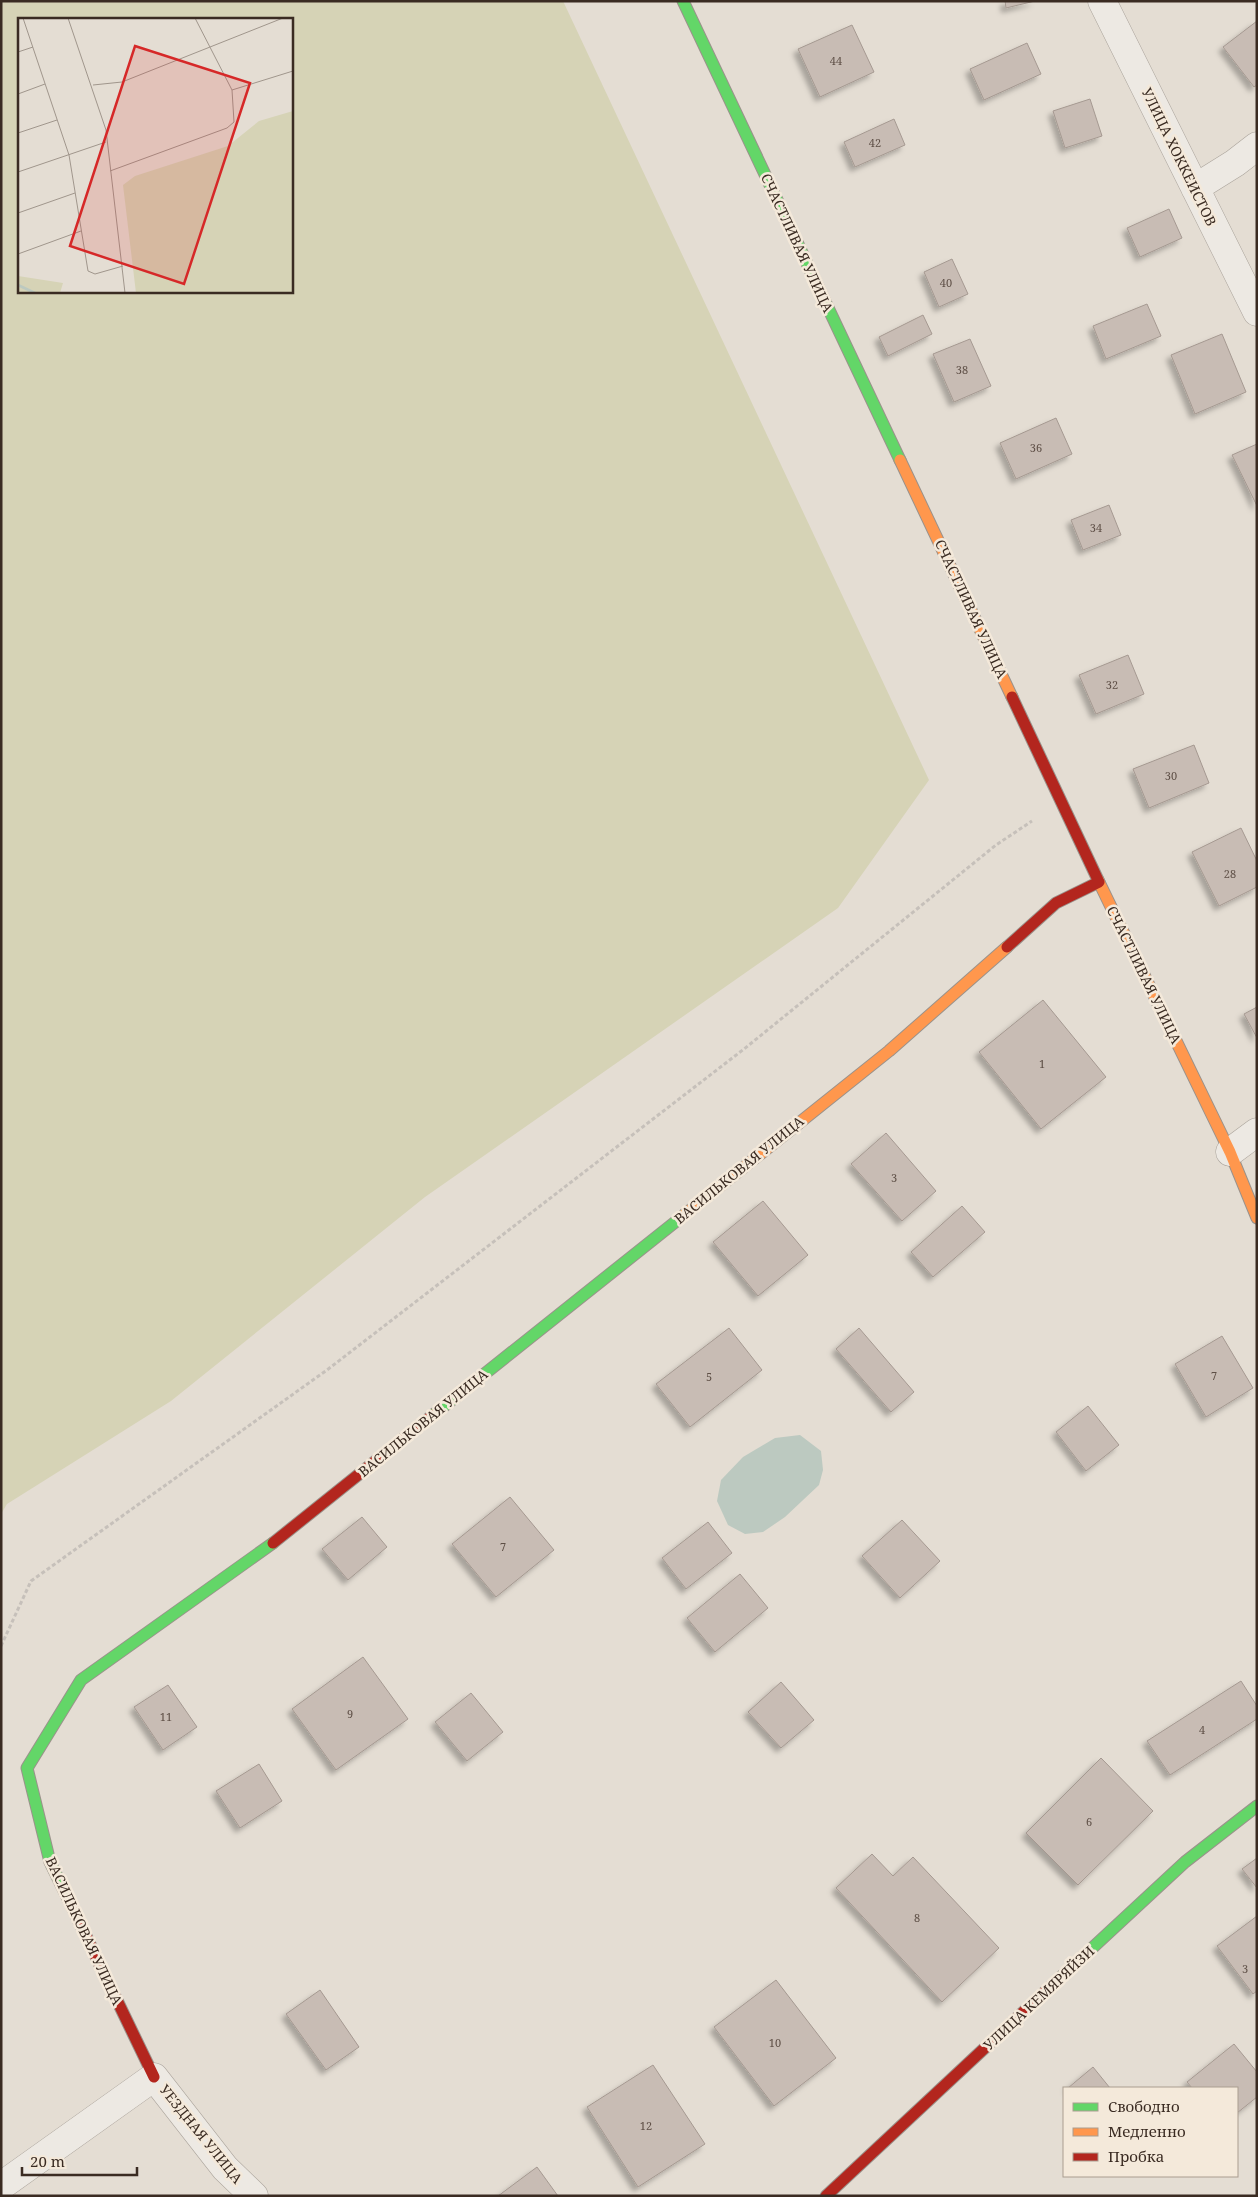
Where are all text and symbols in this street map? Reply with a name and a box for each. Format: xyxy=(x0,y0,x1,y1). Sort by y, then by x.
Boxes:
inset map xyxy=(18,18,292,292)
house number: 44 xyxy=(830,53,842,68)
street label: УЛИЦА ХОККЕИСТОВ xyxy=(1138,85,1221,229)
house number: 42 xyxy=(869,135,881,150)
street label: СЧАСТЛИВАЯ УЛИЦА xyxy=(757,170,838,315)
house number: 40 xyxy=(940,275,952,290)
house number: 38 xyxy=(956,362,968,377)
house number: 36 xyxy=(1030,440,1042,455)
house number: 34 xyxy=(1090,520,1102,535)
street label: СЧАСТЛИВАЯ УЛИЦА xyxy=(931,536,1012,681)
house number: 32 xyxy=(1106,677,1118,692)
house number: 30 xyxy=(1165,768,1177,783)
house number: 28 xyxy=(1224,866,1236,881)
street label: СЧАСТЛИВАЯ УЛИЦА xyxy=(1103,903,1186,1047)
house number: 1 xyxy=(1039,1056,1045,1071)
street label: ВАСИЛЬКОВАЯ УЛИЦА xyxy=(670,1111,808,1228)
house number: 3 xyxy=(891,1170,897,1185)
street label: ВАСИЛЬКОВАЯ УЛИЦА xyxy=(354,1364,492,1481)
house number: 7 xyxy=(1211,1368,1217,1383)
house number: 5 xyxy=(706,1369,712,1384)
house number: 7 xyxy=(500,1539,506,1554)
house number: 9 xyxy=(347,1706,353,1721)
house number: 11 xyxy=(160,1709,172,1724)
house number: 4 xyxy=(1199,1722,1205,1737)
house number: 6 xyxy=(1086,1814,1092,1829)
street label: ВАСИЛЬКОВАЯ УЛИЦА xyxy=(42,1854,127,2008)
house number: 8 xyxy=(914,1910,920,1925)
street label: УЛИЦА КЕМЯРЯЙЗИ xyxy=(979,1941,1098,2054)
house number: 3 xyxy=(1242,1961,1248,1976)
house number: 10 xyxy=(769,2035,781,2050)
street label: УЕЗДНАЯ УЛИЦА xyxy=(156,2080,247,2187)
legend xyxy=(1063,2087,1238,2177)
text: Свободно xyxy=(1108,2096,1180,2116)
house number: 12 xyxy=(640,2118,652,2133)
text: Медленно xyxy=(1108,2121,1186,2141)
scale bar xyxy=(22,2144,138,2176)
text: Пробка xyxy=(1108,2146,1164,2166)
text: 20 m xyxy=(30,2151,65,2171)

